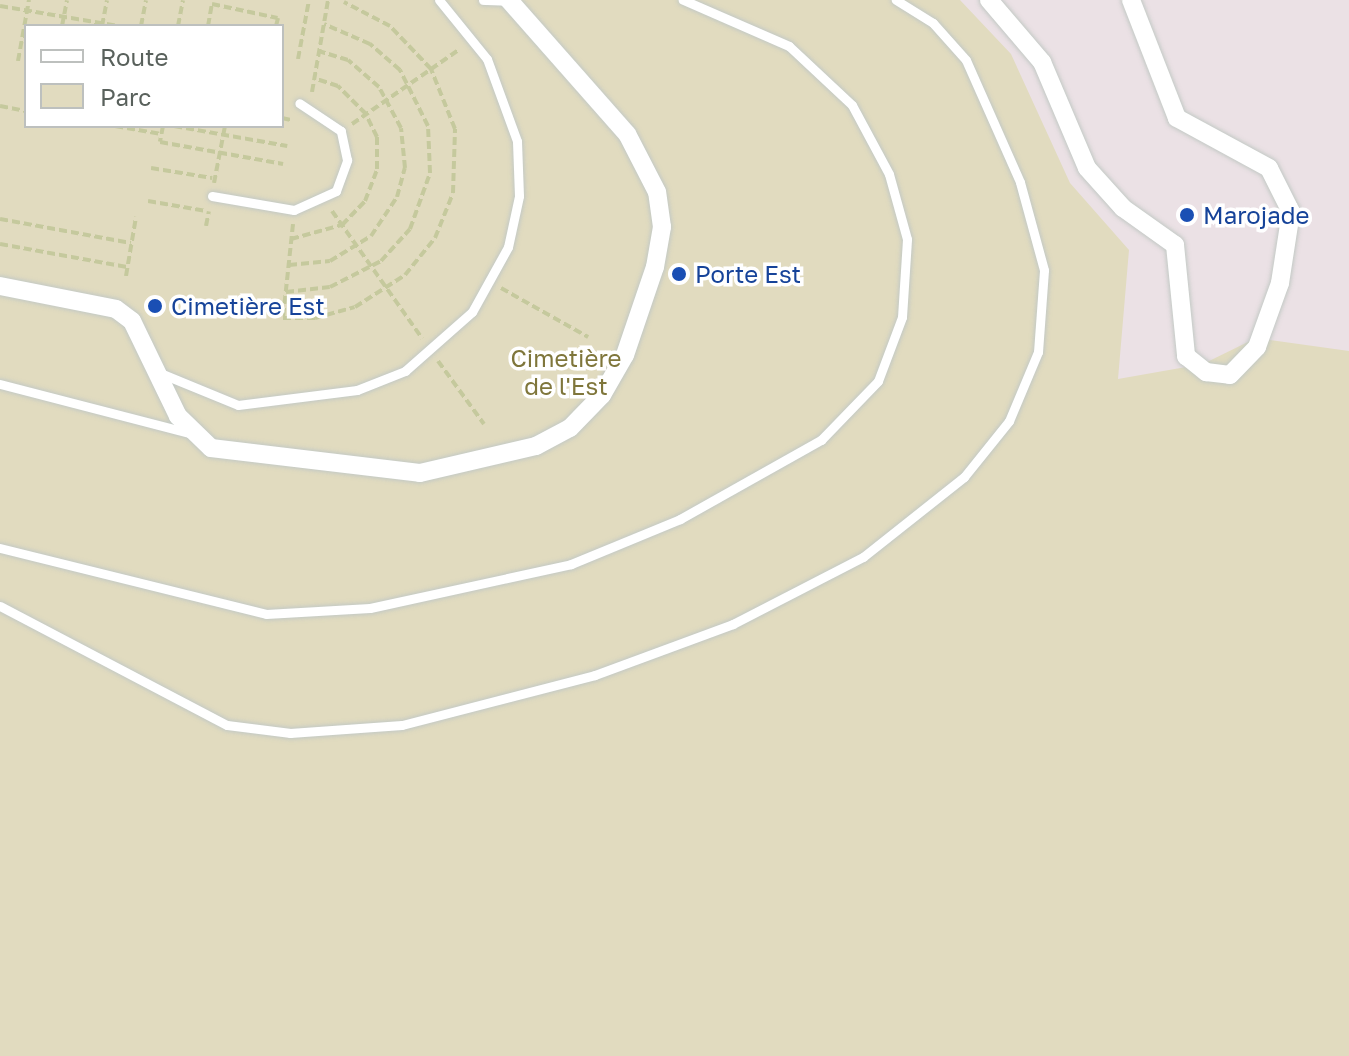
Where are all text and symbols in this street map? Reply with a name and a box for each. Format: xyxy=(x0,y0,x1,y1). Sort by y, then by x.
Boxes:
legend xyxy=(24,24,284,128)
text: Route xyxy=(100,42,169,71)
text: Parc xyxy=(100,82,151,111)
place label: Marojade xyxy=(1203,201,1309,229)
marker: Marojade xyxy=(1178,206,1196,224)
place label: Porte Est xyxy=(695,260,801,288)
marker: Porte Est xyxy=(670,265,688,283)
place label: Cimetière Est xyxy=(171,292,325,320)
marker: Cimetière Est xyxy=(146,297,164,315)
park label: Cimetière de l'Est xyxy=(511,344,621,400)

